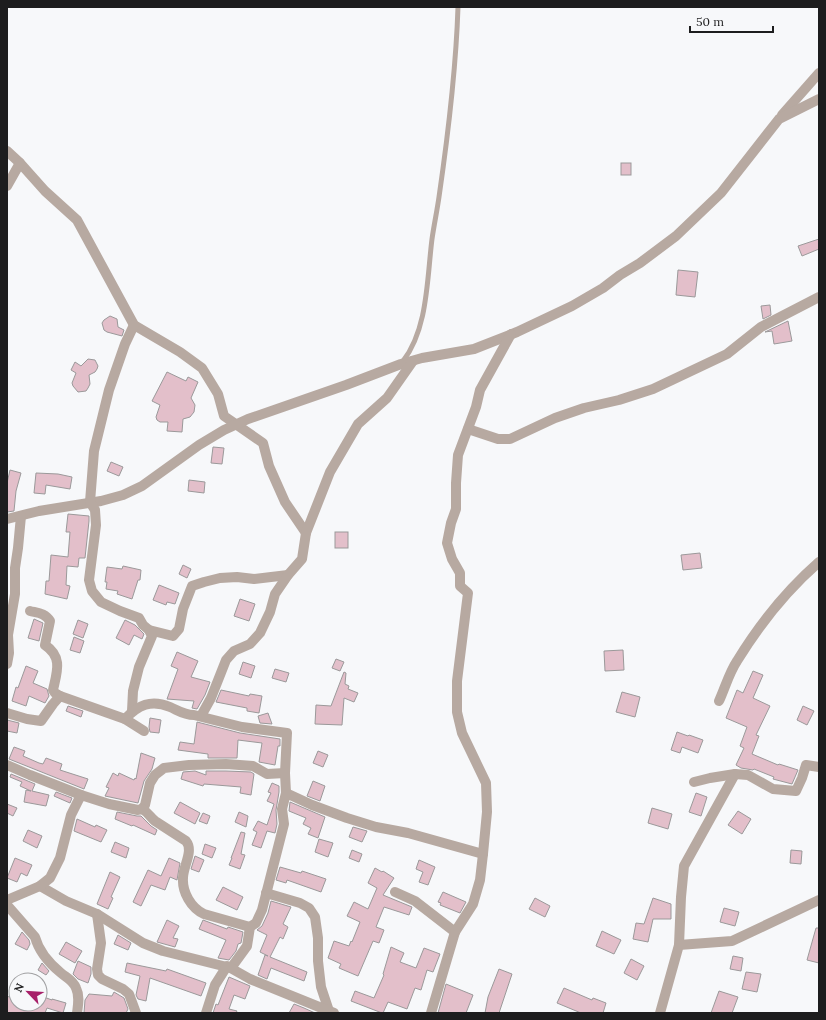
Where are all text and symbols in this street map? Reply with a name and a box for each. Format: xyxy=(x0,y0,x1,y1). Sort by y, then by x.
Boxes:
scale bar xyxy=(690,8,773,34)
text: 50 m xyxy=(696,14,724,29)
north arrow xyxy=(8,972,48,1012)
text: N xyxy=(11,981,27,995)

